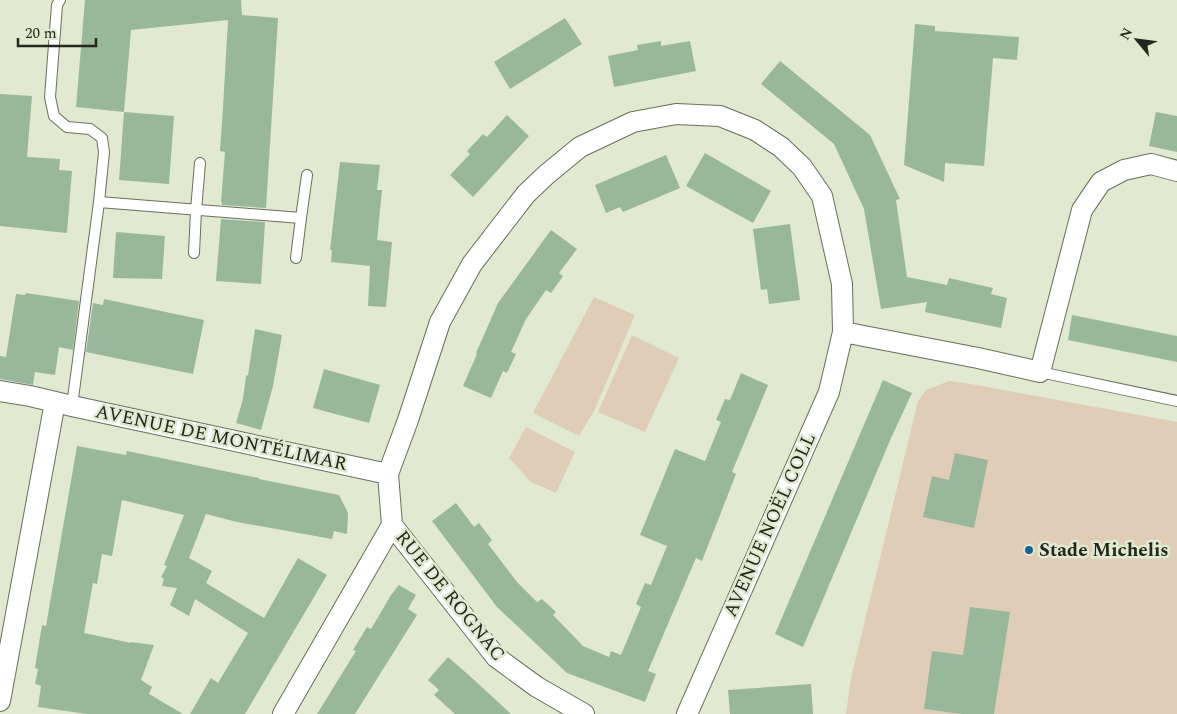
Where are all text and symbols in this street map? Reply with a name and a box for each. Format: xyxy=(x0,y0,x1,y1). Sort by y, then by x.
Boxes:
scale bar xyxy=(18,15,95,47)
north arrow xyxy=(1112,15,1162,65)
text: 20 m xyxy=(25,22,57,45)
text: N xyxy=(1114,24,1138,44)
street label: AVENUE DE MONTÉLIMAR xyxy=(93,397,350,479)
street label: AVENUE NOËL COLL xyxy=(716,428,824,622)
street label: RUE DE ROGNAC xyxy=(388,524,512,668)
place label: Stade Michelis xyxy=(1039,536,1169,565)
marker: Stade Michelis xyxy=(1023,544,1035,556)

